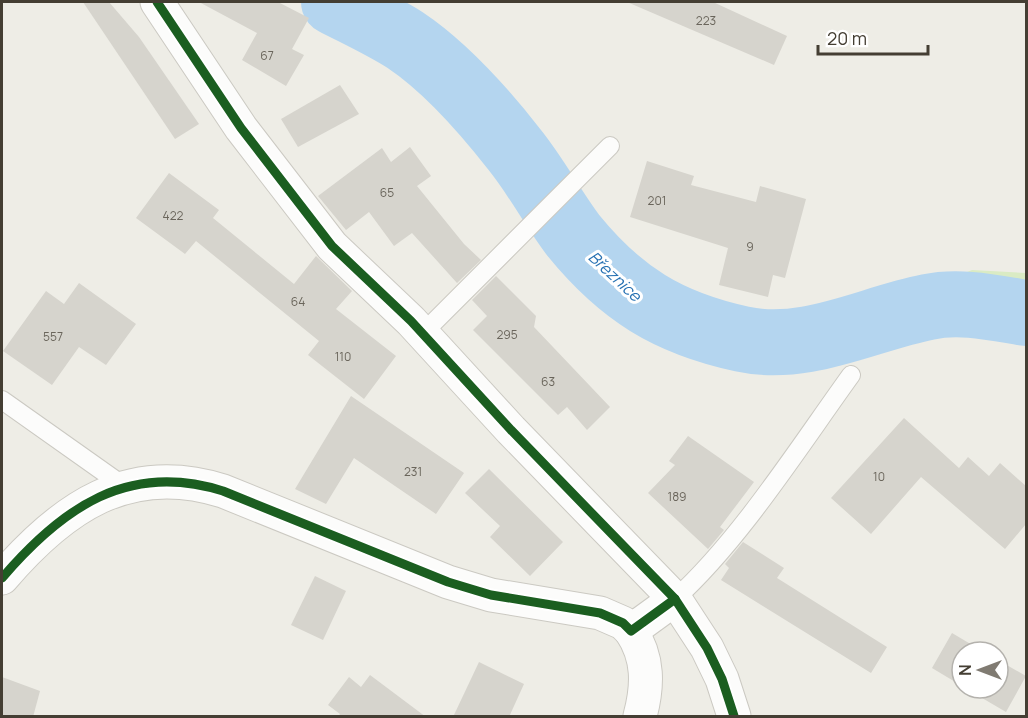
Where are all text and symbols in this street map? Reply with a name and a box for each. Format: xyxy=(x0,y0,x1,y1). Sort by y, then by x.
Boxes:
house number: 223 xyxy=(696,12,716,29)
scale bar xyxy=(818,18,928,56)
text: 20 m xyxy=(827,26,867,50)
house number: 67 xyxy=(260,47,274,64)
house number: 65 xyxy=(380,184,394,201)
house number: 201 xyxy=(648,192,666,209)
house number: 422 xyxy=(163,207,184,224)
house number: 9 xyxy=(746,238,754,255)
water label: Březnice xyxy=(584,246,647,307)
house number: 64 xyxy=(291,293,305,310)
house number: 295 xyxy=(496,326,518,343)
house number: 557 xyxy=(43,328,63,345)
house number: 110 xyxy=(335,348,351,365)
house number: 63 xyxy=(541,373,555,390)
house number: 231 xyxy=(404,463,422,480)
house number: 10 xyxy=(873,468,885,485)
house number: 189 xyxy=(667,488,687,505)
north arrow xyxy=(950,640,1010,700)
text: N xyxy=(954,664,976,676)

